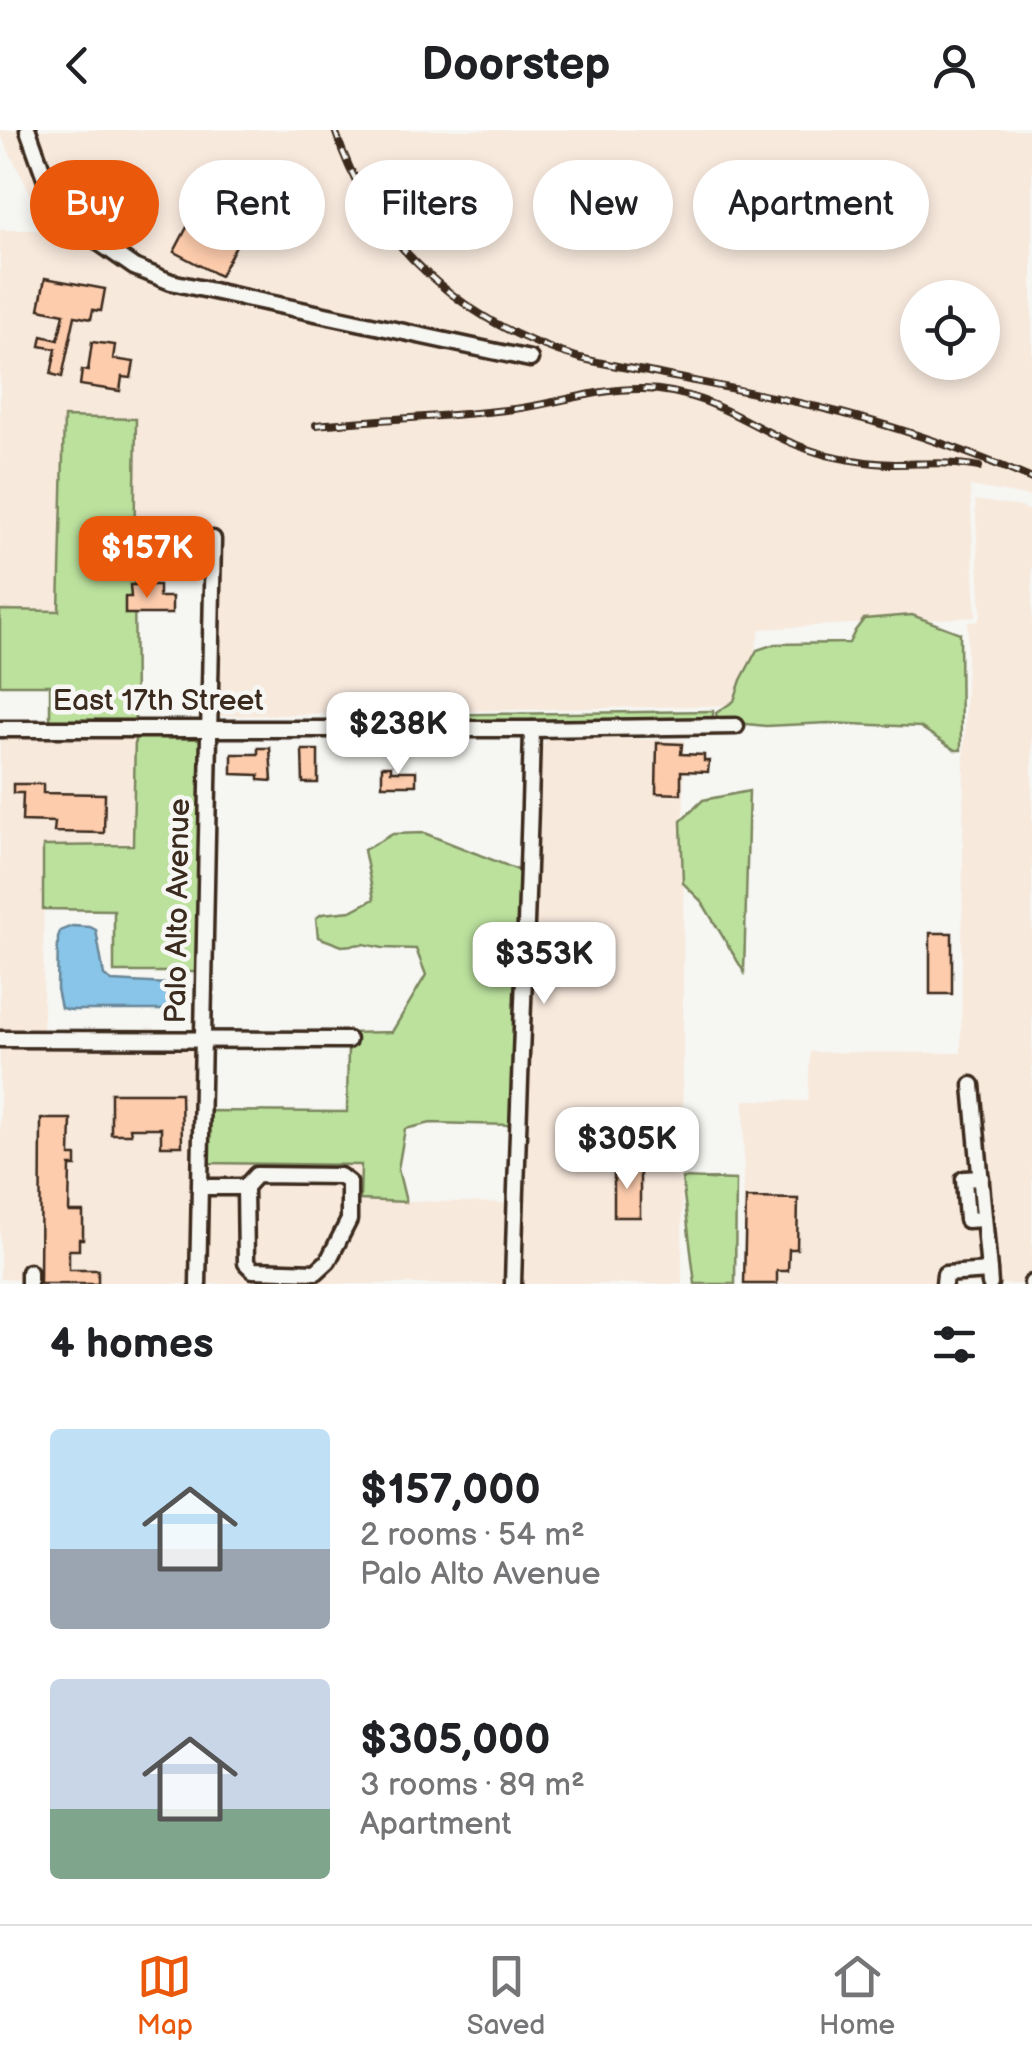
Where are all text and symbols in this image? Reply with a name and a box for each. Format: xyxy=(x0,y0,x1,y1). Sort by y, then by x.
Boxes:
icon: back xyxy=(50,38,105,93)
text: Doorstep xyxy=(422,38,610,93)
icon: person xyxy=(927,38,982,93)
chip: Buy xyxy=(30,160,159,250)
chip: Rent xyxy=(179,160,325,250)
chip: Filters xyxy=(345,160,513,250)
chip: New xyxy=(533,160,673,250)
chip: Apartment xyxy=(693,160,929,250)
map controls xyxy=(900,280,1000,380)
button: locate xyxy=(900,280,1000,380)
pin: $157K xyxy=(77,516,217,601)
text: $157K xyxy=(101,529,193,568)
street label: East 17th Street xyxy=(53,683,263,719)
pin: $238K xyxy=(328,692,468,777)
text: $238K xyxy=(348,705,448,744)
street label: Palo Alto Avenue xyxy=(158,798,198,1024)
pin: $353K xyxy=(474,922,614,1007)
text: $353K xyxy=(495,935,593,974)
pin: $305K xyxy=(557,1107,697,1192)
text: $305K xyxy=(577,1120,677,1159)
icon: filters xyxy=(927,1317,982,1372)
text: 4 homes xyxy=(50,1319,214,1370)
text: $157,000 xyxy=(360,1465,541,1516)
icon: home xyxy=(130,1469,250,1589)
text: 2 rooms · 54 m² xyxy=(360,1516,585,1555)
text: Palo Alto Avenue xyxy=(360,1555,600,1594)
text: $305,000 xyxy=(360,1715,550,1766)
icon: home xyxy=(130,1719,250,1839)
text: 3 rooms · 89 m² xyxy=(360,1766,585,1805)
text: Apartment xyxy=(360,1805,511,1844)
tab: Map xyxy=(137,1949,193,2042)
tab: Saved xyxy=(467,1949,545,2042)
tab: Home xyxy=(819,1949,895,2042)

